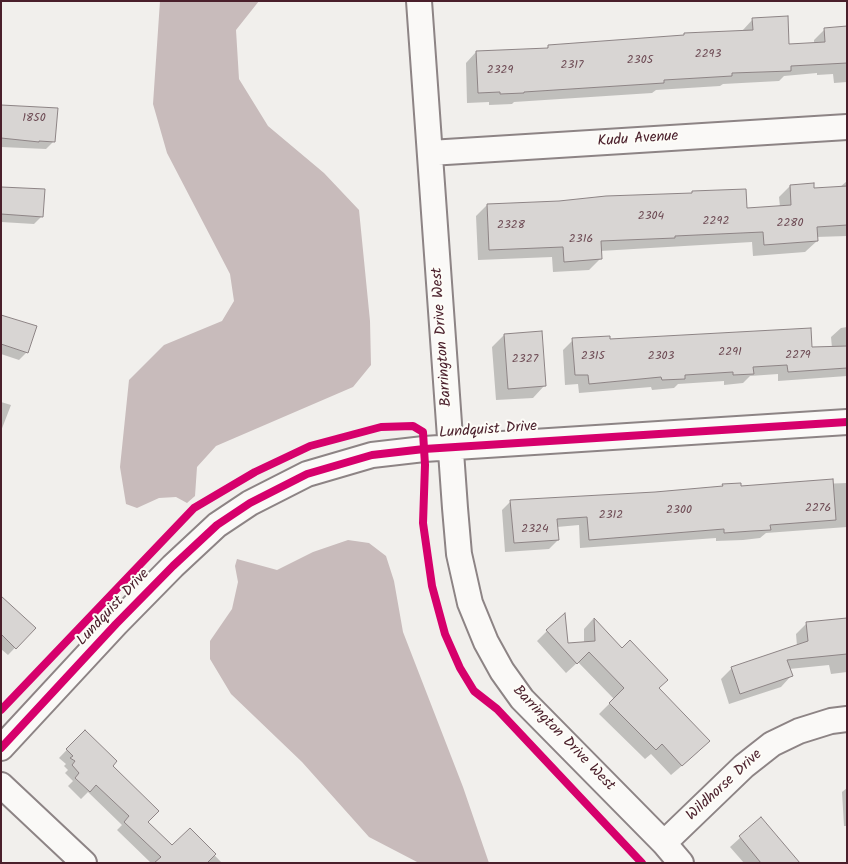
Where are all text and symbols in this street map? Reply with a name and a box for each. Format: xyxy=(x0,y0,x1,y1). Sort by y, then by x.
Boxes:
house number: 2293 xyxy=(695,48,721,62)
house number: 2305 xyxy=(627,54,653,68)
house number: 2317 xyxy=(560,59,584,73)
house number: 2329 xyxy=(487,64,513,78)
house number: 1850 xyxy=(22,112,46,126)
street label: Kudu Avenue xyxy=(597,128,679,152)
house number: 2304 xyxy=(638,210,664,224)
house number: 2292 xyxy=(703,215,729,229)
house number: 2280 xyxy=(776,217,804,231)
house number: 2328 xyxy=(497,219,525,233)
house number: 2316 xyxy=(569,233,593,247)
street label: Barrington Drive West xyxy=(429,267,457,407)
house number: 2291 xyxy=(718,346,742,360)
house number: 2279 xyxy=(785,349,811,363)
house number: 2315 xyxy=(581,350,605,364)
house number: 2303 xyxy=(648,350,674,364)
house number: 2327 xyxy=(512,353,538,367)
street label: Lundquist Drive xyxy=(438,419,538,443)
house number: 2276 xyxy=(805,502,831,516)
house number: 2300 xyxy=(666,504,692,518)
house number: 2312 xyxy=(599,509,623,523)
house number: 2324 xyxy=(521,523,549,537)
street label: Lundquist Drive xyxy=(74,566,154,650)
street label: Barrington Drive West xyxy=(508,682,618,796)
street label: Wildhorse Drive xyxy=(683,746,767,826)

